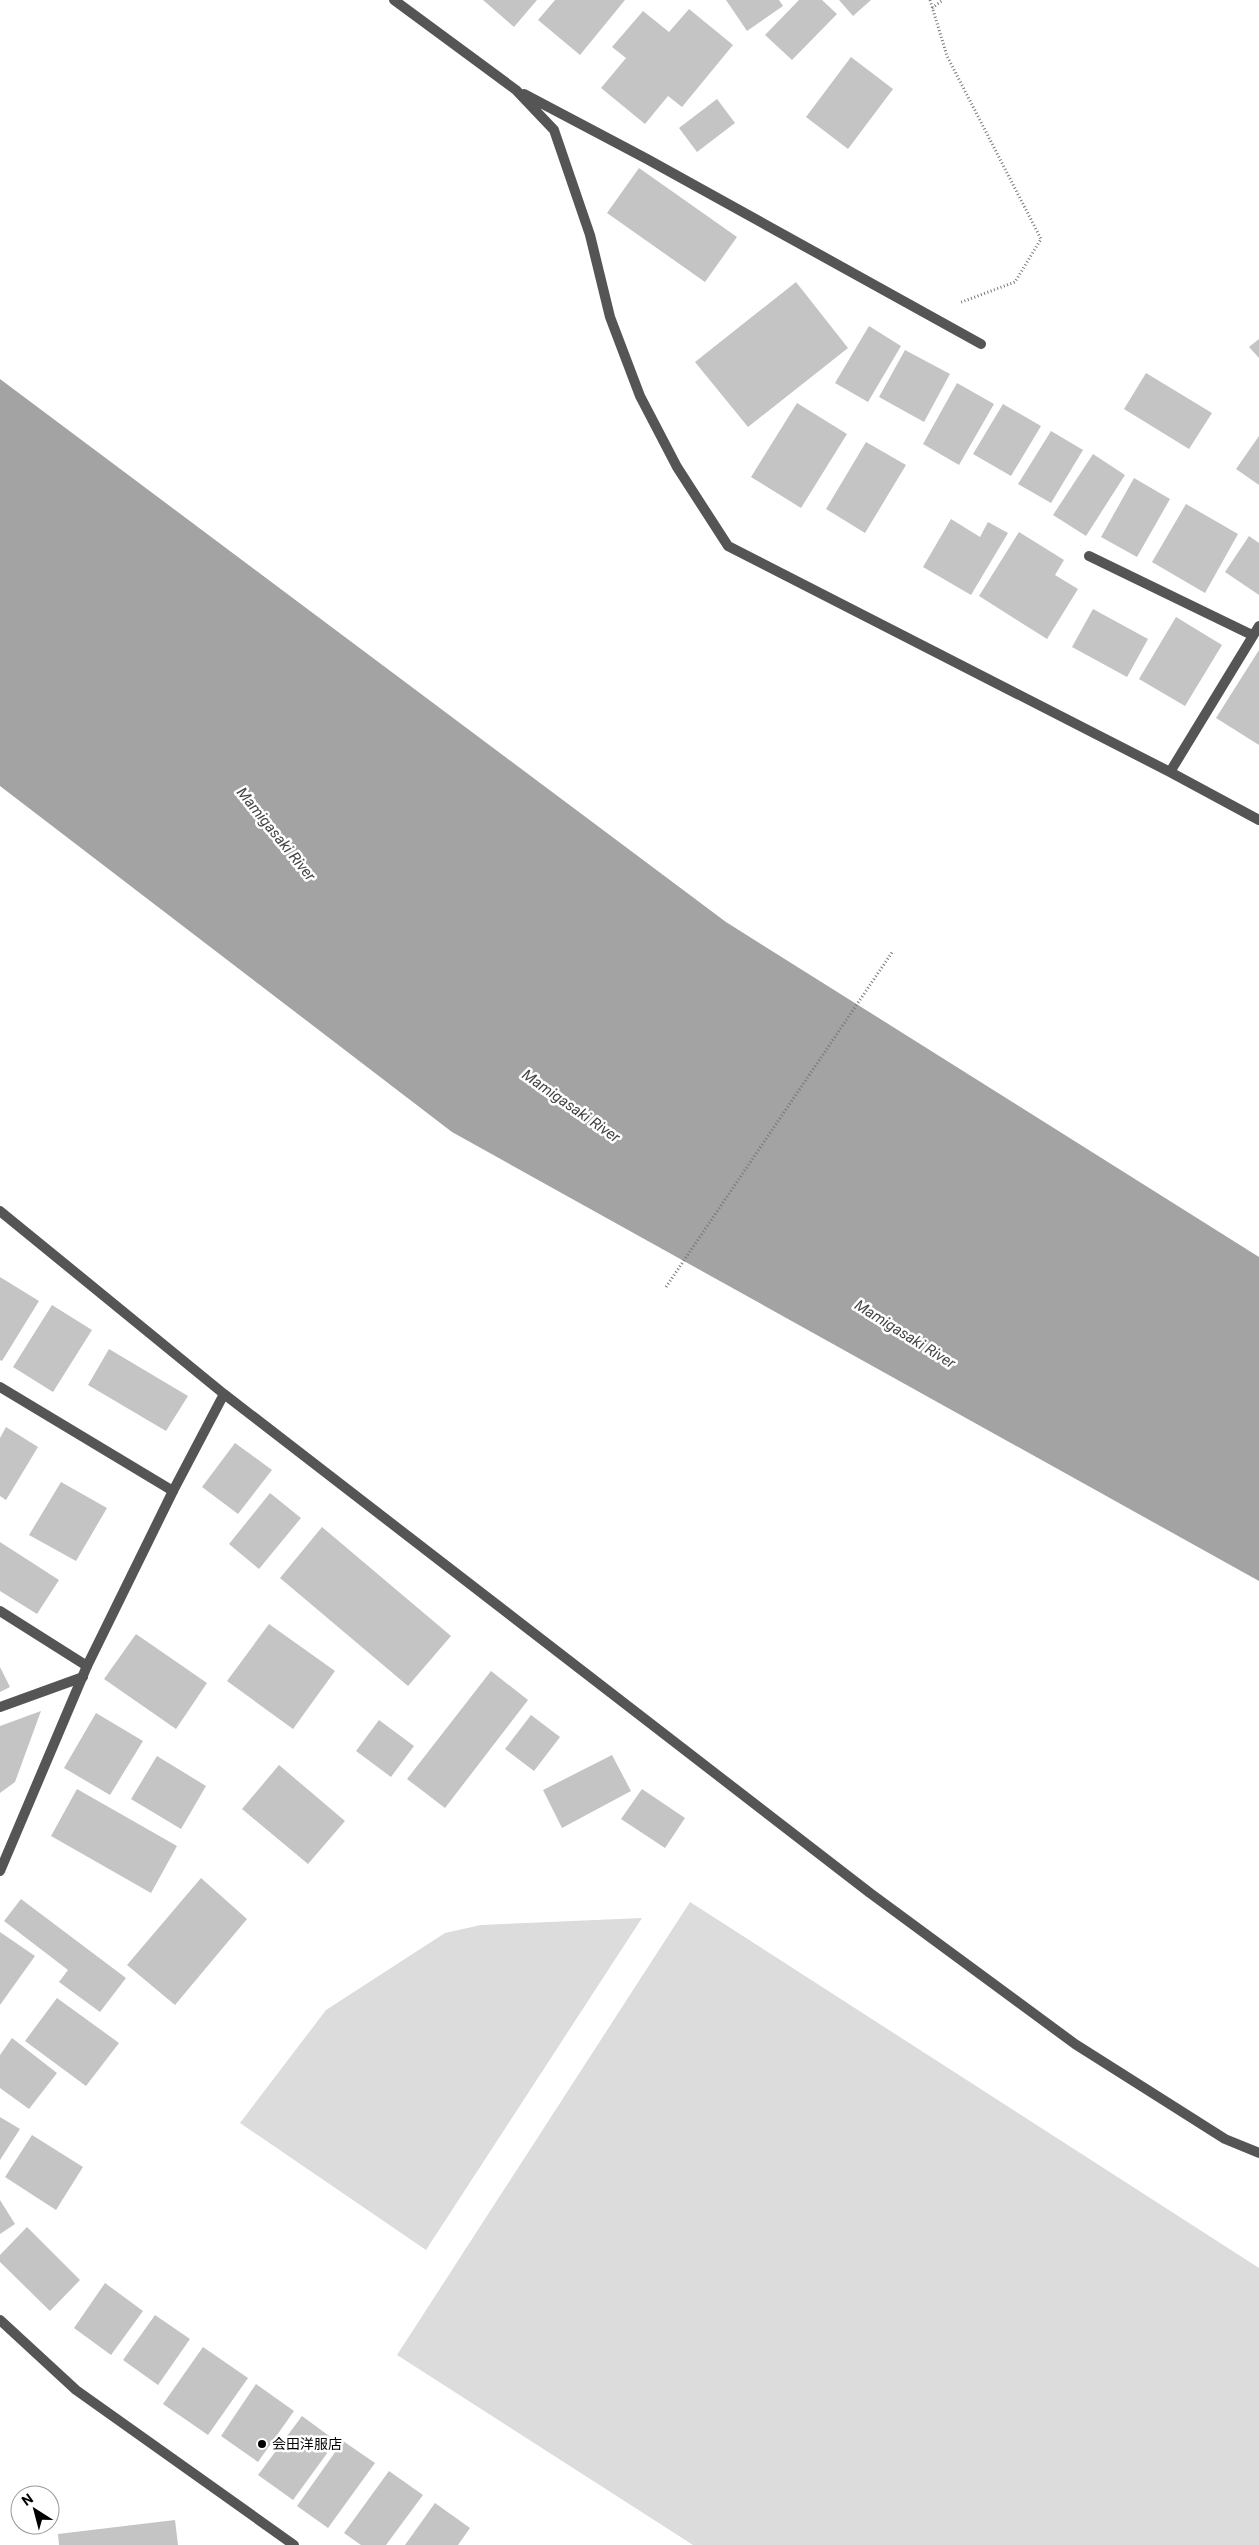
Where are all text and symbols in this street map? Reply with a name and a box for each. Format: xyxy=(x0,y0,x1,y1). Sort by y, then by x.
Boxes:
water label: Mamigasaki River xyxy=(233,784,320,885)
water label: Mamigasaki River xyxy=(519,1066,624,1147)
water label: Mamigasaki River xyxy=(851,1296,959,1373)
place label: 会田洋服店 xyxy=(272,2436,342,2452)
marker: 会田洋服店 xyxy=(256,2438,268,2450)
north arrow xyxy=(10,2485,60,2535)
text: N xyxy=(19,2490,36,2509)

